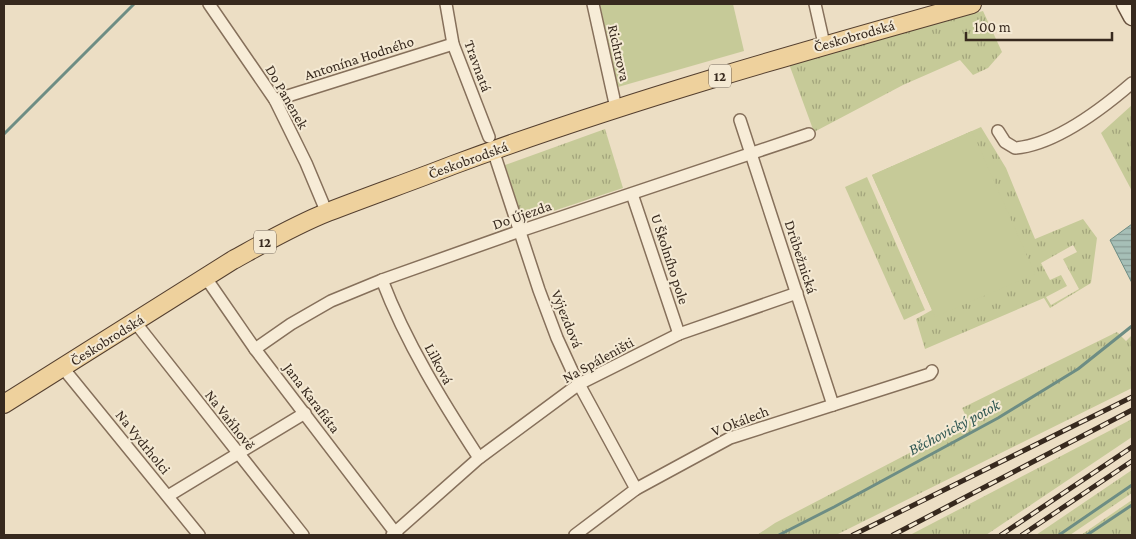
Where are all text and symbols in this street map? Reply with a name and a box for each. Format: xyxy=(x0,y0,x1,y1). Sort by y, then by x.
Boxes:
scale bar xyxy=(966,10,1112,42)
street label: Českobrodská xyxy=(812,17,897,55)
text: 100 m xyxy=(974,19,1011,35)
street label: Richtrova xyxy=(605,23,633,83)
street label: Antonína Hodného xyxy=(302,33,416,83)
street label: Travnatá xyxy=(461,38,495,94)
street label: Do Panenek xyxy=(262,62,312,132)
road number: 12 xyxy=(709,64,731,88)
street label: Českobrodská xyxy=(426,138,510,182)
street label: Do Újezda xyxy=(490,197,554,234)
street label: U Školního pole xyxy=(647,212,692,307)
street label: Drůbežnická xyxy=(782,218,820,296)
road number: 12 xyxy=(254,230,276,253)
street label: Výjezdová xyxy=(547,288,586,351)
street label: Českobrodská xyxy=(67,311,147,369)
street label: Na Spáleništi xyxy=(560,334,637,387)
street label: Lilková xyxy=(422,341,456,387)
street label: Jana Karafiáta xyxy=(279,358,344,437)
street label: Na Vaňhově xyxy=(202,387,258,453)
water label: Běchovický potok xyxy=(905,395,1004,459)
street label: V Okálech xyxy=(709,403,771,439)
street label: Na Vydrholci xyxy=(112,407,174,478)

